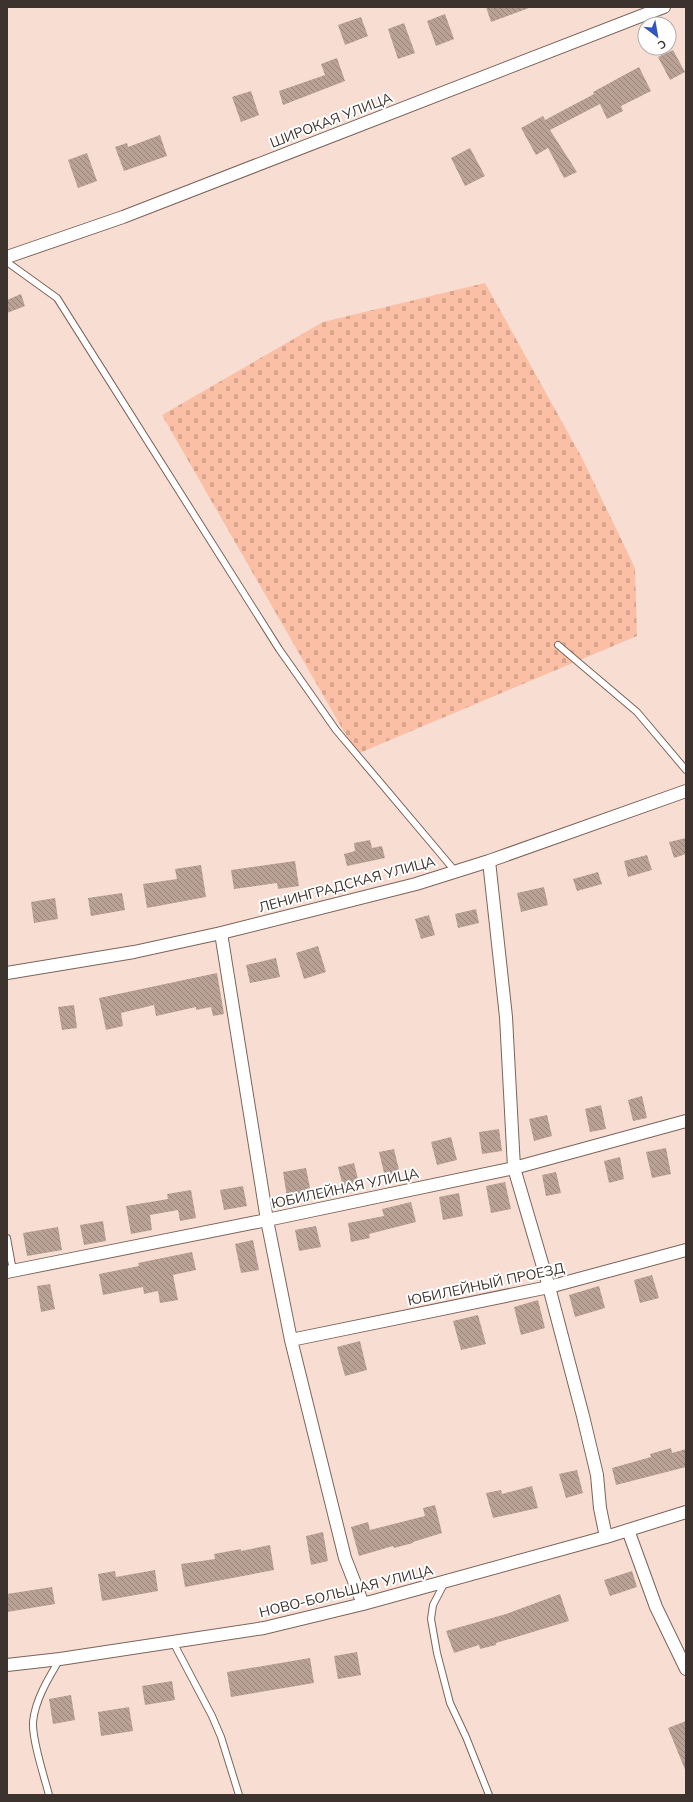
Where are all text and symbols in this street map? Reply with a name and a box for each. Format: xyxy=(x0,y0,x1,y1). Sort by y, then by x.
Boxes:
north arrow xyxy=(637,16,677,56)
text: С xyxy=(655,37,669,53)
street label: ШИРОКАЯ УЛИЦА xyxy=(267,88,396,152)
street label: ЛЕНИНГРАДСКАЯ УЛИЦА xyxy=(257,852,438,916)
street label: ЮБИЛЕЙНАЯ УЛИЦА xyxy=(270,1163,421,1212)
street label: ЮБИЛЕЙНЫЙ ПРОЕЗД xyxy=(406,1259,566,1309)
street label: НОВО-БОЛЬШАЯ УЛИЦА xyxy=(257,1560,436,1621)

